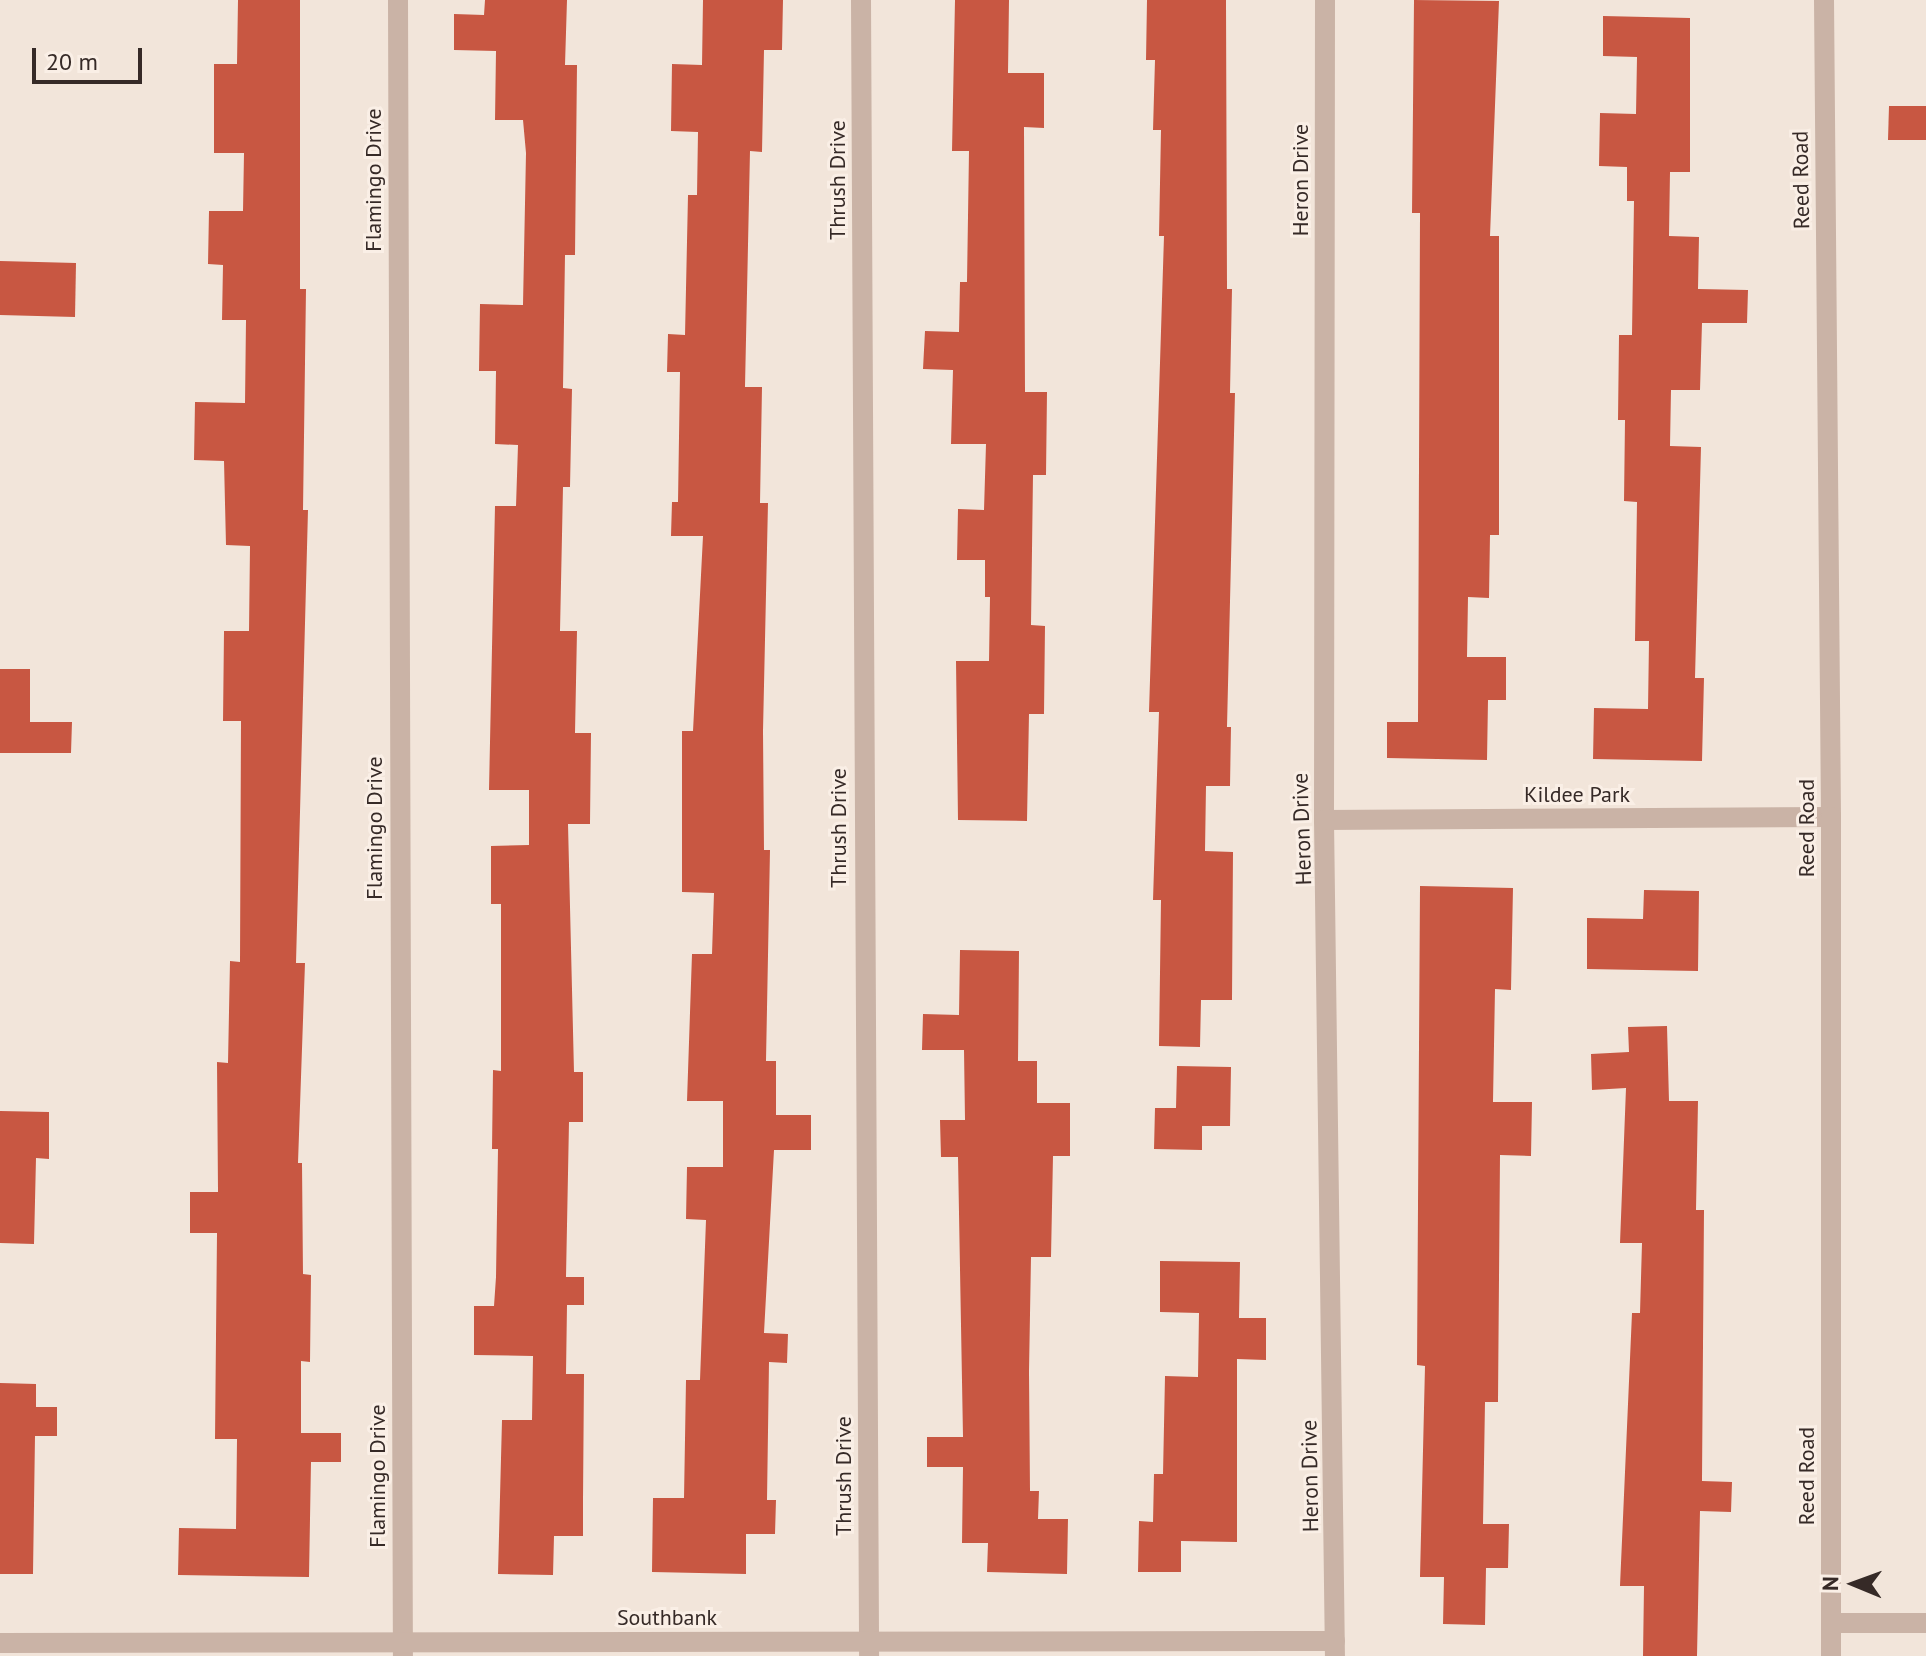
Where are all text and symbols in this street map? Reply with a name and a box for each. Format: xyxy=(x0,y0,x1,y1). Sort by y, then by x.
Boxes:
scale bar xyxy=(36,32,146,82)
text: 20 m xyxy=(46,46,98,77)
street label: Flamingo Drive xyxy=(361,108,387,252)
street label: Thrush Drive xyxy=(825,120,851,240)
street label: Heron Drive xyxy=(1288,124,1314,236)
street label: Reed Road xyxy=(1787,131,1815,229)
street label: Flamingo Drive xyxy=(362,756,388,900)
street label: Thrush Drive xyxy=(826,768,852,888)
street label: Heron Drive xyxy=(1287,772,1317,886)
street label: Reed Road xyxy=(1794,779,1820,877)
street label: Kildee Park xyxy=(1524,782,1630,808)
street label: Flamingo Drive xyxy=(365,1404,391,1548)
street label: Thrush Drive xyxy=(831,1416,857,1536)
street label: Heron Drive xyxy=(1296,1420,1324,1532)
street label: Reed Road xyxy=(1794,1427,1820,1525)
north arrow xyxy=(1814,1544,1894,1624)
text: N xyxy=(1816,1576,1844,1591)
street label: Southbank xyxy=(617,1605,717,1631)

